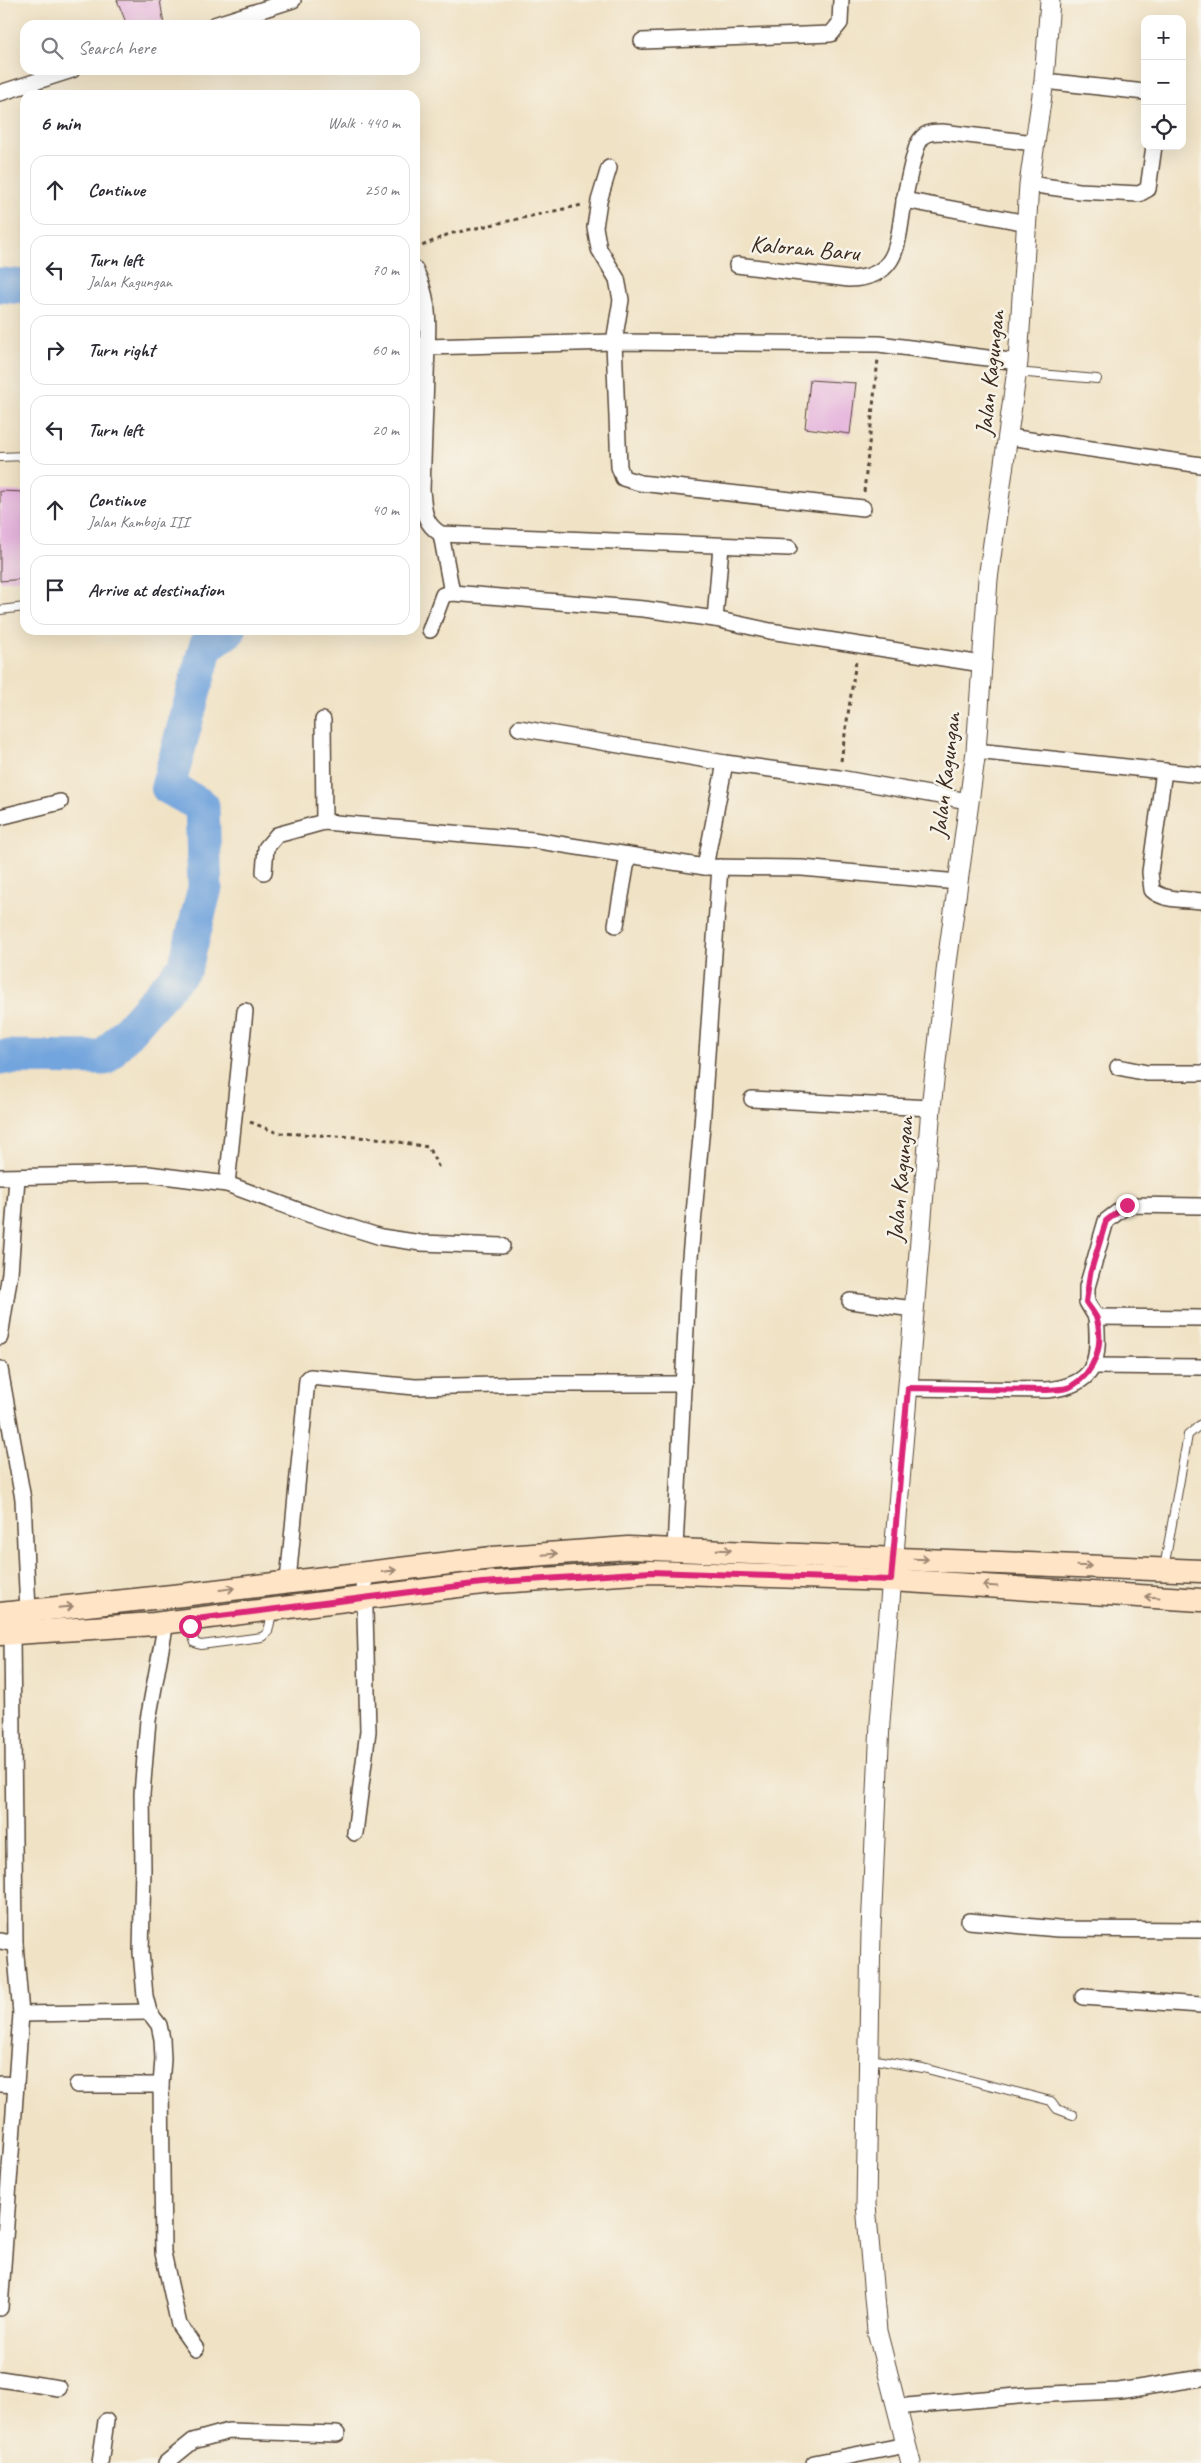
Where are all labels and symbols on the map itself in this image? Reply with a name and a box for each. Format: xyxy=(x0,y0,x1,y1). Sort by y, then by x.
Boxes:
street label: Kaloran Baru xyxy=(749,228,863,268)
street label: Jalan Kagungan xyxy=(968,308,1012,438)
street label: Jalan Kagungan xyxy=(922,709,968,840)
street label: Jalan Kagungan xyxy=(879,1114,921,1244)
route end xyxy=(1116,1194,1139,1217)
one-way arrow xyxy=(716,1546,732,1555)
one-way arrow xyxy=(542,1549,558,1558)
one-way arrow xyxy=(913,1554,929,1563)
one-way arrow xyxy=(1075,1561,1091,1570)
one-way arrow xyxy=(380,1566,396,1576)
one-way arrow xyxy=(982,1581,998,1591)
one-way arrow xyxy=(219,1584,235,1594)
one-way arrow xyxy=(1145,1592,1161,1601)
one-way arrow xyxy=(58,1602,74,1612)
route start xyxy=(179,1615,202,1638)

